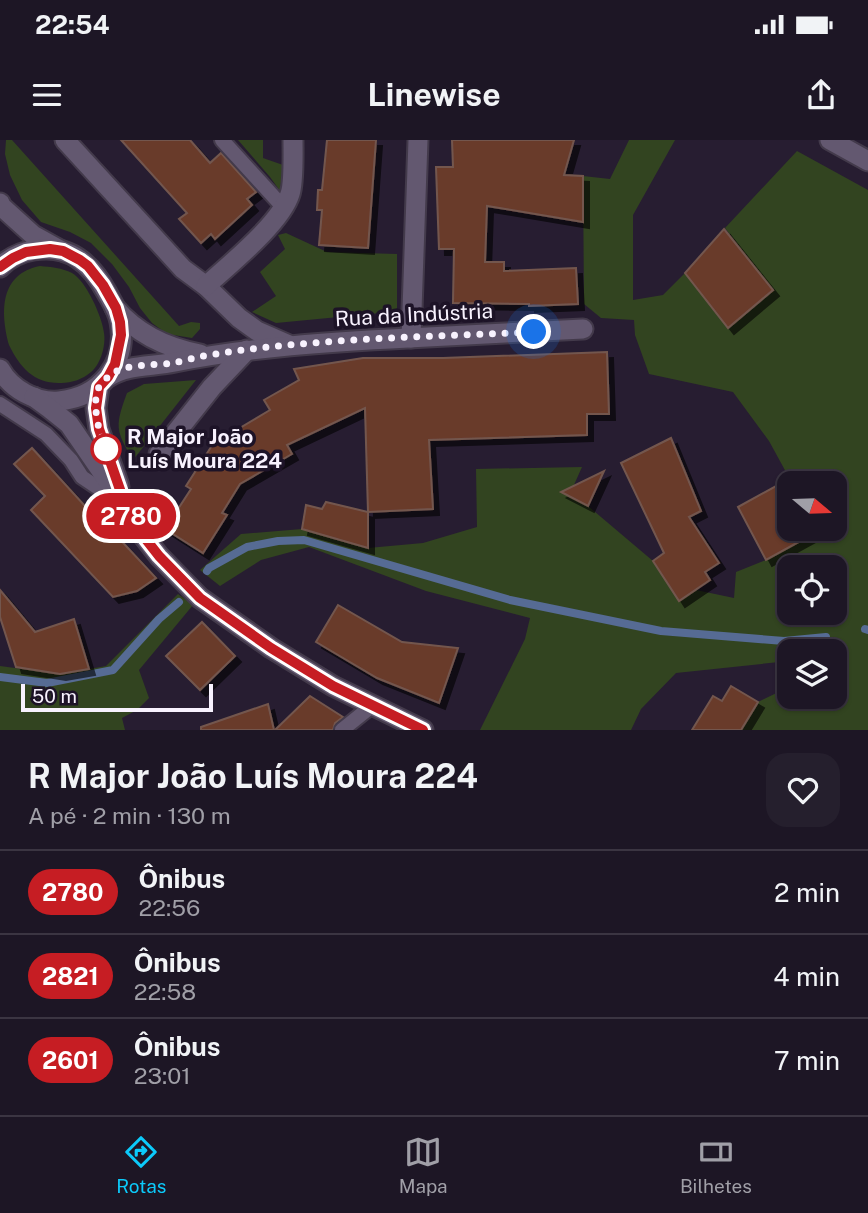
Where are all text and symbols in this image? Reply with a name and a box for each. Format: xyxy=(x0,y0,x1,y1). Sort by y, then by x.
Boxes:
text: 22:54 xyxy=(35,9,110,40)
icon: menu xyxy=(28,76,66,114)
text: Linewise xyxy=(367,76,501,113)
icon: share xyxy=(802,76,840,114)
street label: Rua da Indústria xyxy=(334,298,494,331)
your location xyxy=(516,314,551,349)
place label: R Major João Luís Moura 224 xyxy=(127,424,282,473)
marker: R Major João Luís Moura 224 xyxy=(91,434,121,464)
north arrow xyxy=(777,471,847,541)
map controls xyxy=(777,471,847,709)
line badge: 2780 xyxy=(82,493,180,539)
text: 2780 xyxy=(100,502,162,530)
button: locate xyxy=(777,555,847,625)
button: layers xyxy=(777,639,847,709)
scale bar xyxy=(21,681,214,713)
text: 50 m xyxy=(32,685,77,707)
button: heart xyxy=(766,753,840,827)
text: R Major João Luís Moura 224 xyxy=(28,757,478,795)
text: A pé · 2 min · 130 m xyxy=(28,802,231,829)
text: Ônibus xyxy=(139,863,225,894)
text: 2 min xyxy=(774,877,840,908)
text: 2780 xyxy=(42,878,104,906)
text: 22:56 xyxy=(139,894,200,921)
text: Ônibus xyxy=(134,947,221,978)
text: 4 min xyxy=(773,961,840,992)
text: 2821 xyxy=(42,962,99,990)
text: 22:58 xyxy=(134,978,196,1005)
text: Ônibus xyxy=(134,1031,221,1062)
text: 7 min xyxy=(774,1045,840,1076)
text: 2601 xyxy=(42,1046,99,1074)
text: 23:01 xyxy=(134,1062,191,1089)
tab: Rotas xyxy=(116,1133,166,1197)
tab: Mapa xyxy=(399,1133,448,1197)
tab: Bilhetes xyxy=(680,1133,752,1197)

